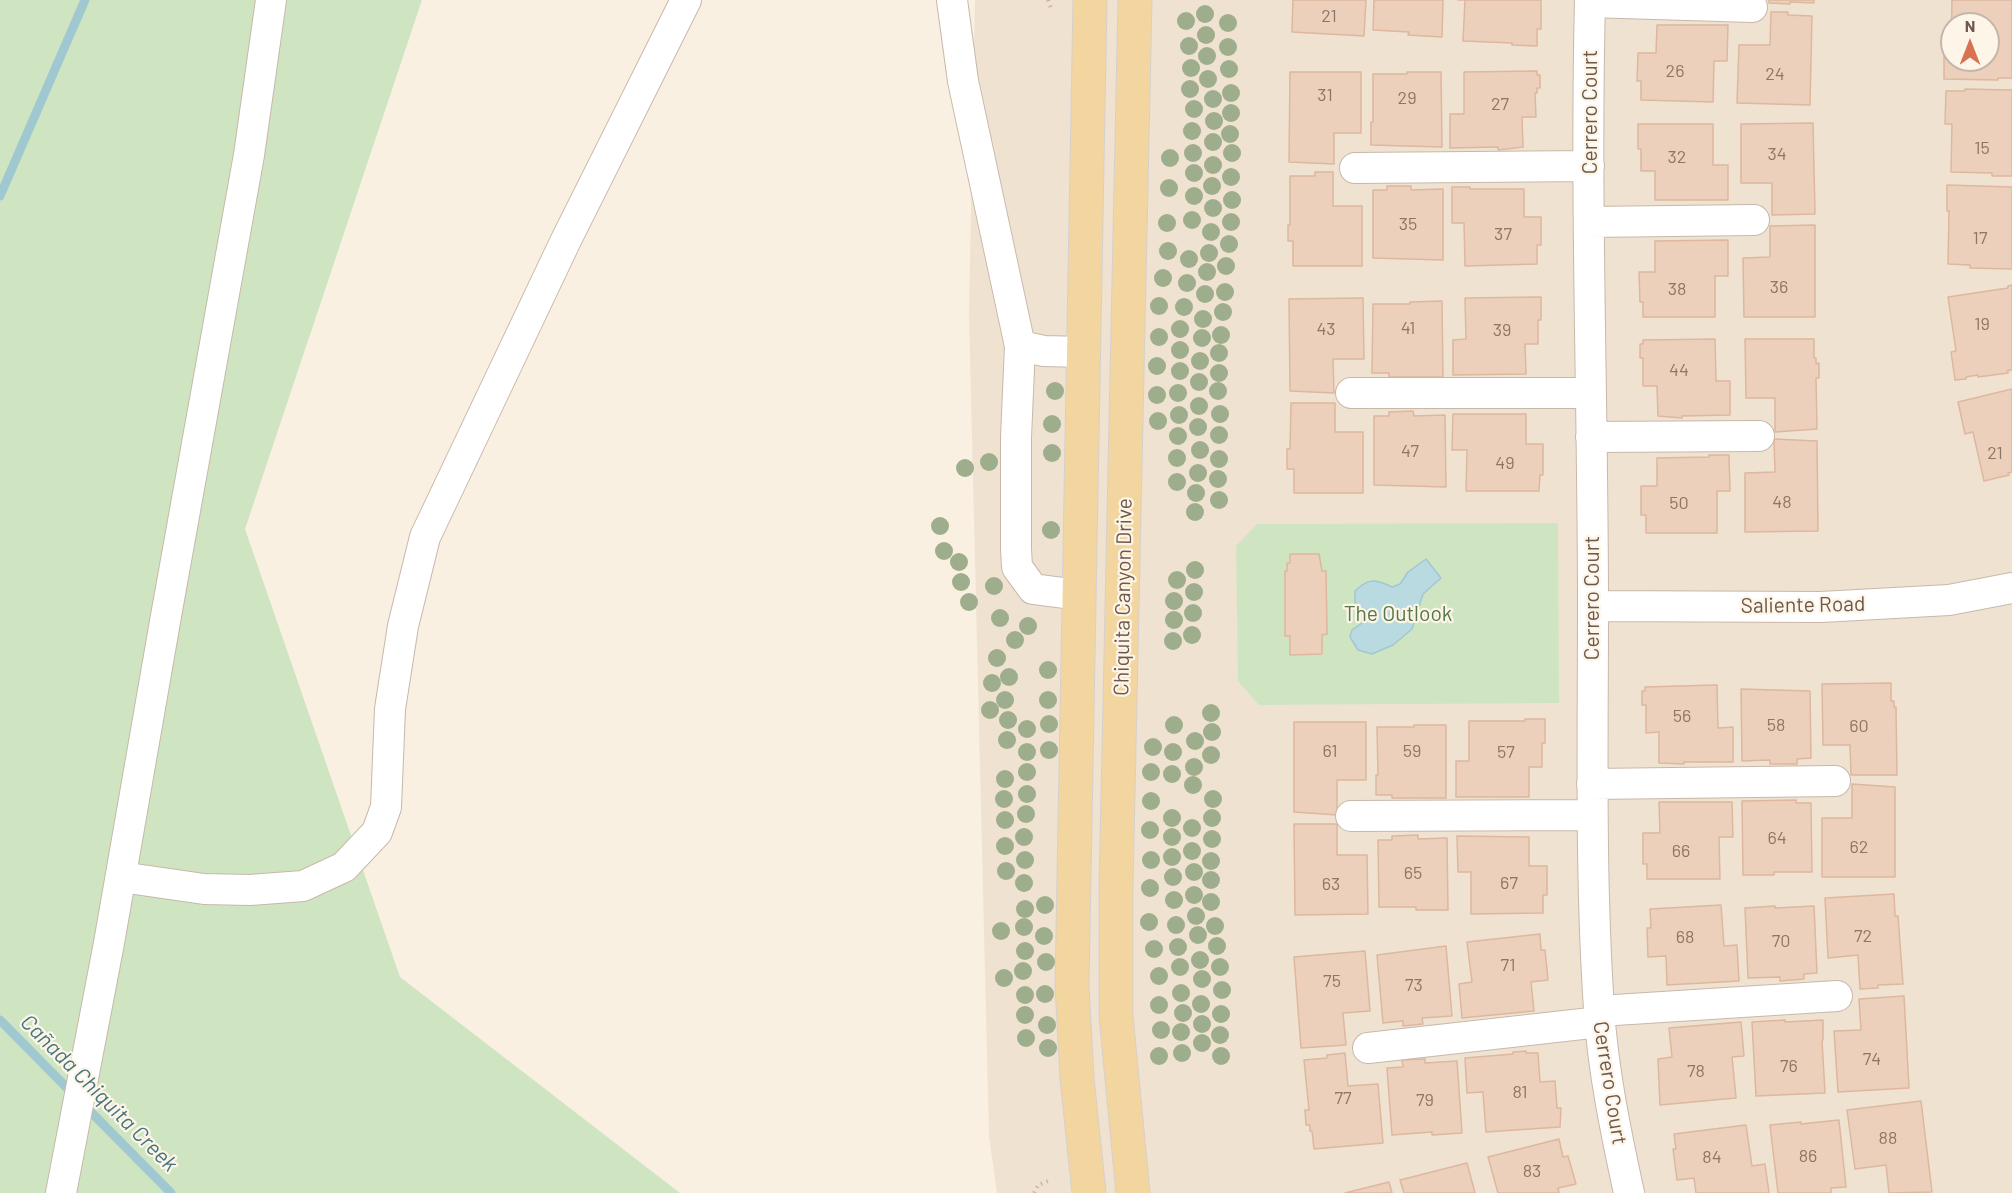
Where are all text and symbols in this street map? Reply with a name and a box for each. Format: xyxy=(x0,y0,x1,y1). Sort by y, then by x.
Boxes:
house number: 21 xyxy=(1321,5,1337,27)
north arrow xyxy=(1940,12,2000,72)
text: N xyxy=(1965,16,1975,35)
street label: Cerrero Court xyxy=(1577,50,1603,174)
house number: 26 xyxy=(1666,60,1684,82)
house number: 24 xyxy=(1765,63,1785,85)
house number: 31 xyxy=(1317,84,1333,106)
house number: 29 xyxy=(1397,87,1417,109)
house number: 27 xyxy=(1491,93,1509,115)
house number: 15 xyxy=(1974,137,1990,159)
house number: 34 xyxy=(1767,143,1787,165)
house number: 32 xyxy=(1668,146,1686,168)
house number: 35 xyxy=(1399,213,1417,235)
house number: 37 xyxy=(1494,223,1512,245)
house number: 17 xyxy=(1973,227,1987,249)
house number: 36 xyxy=(1770,276,1788,298)
house number: 38 xyxy=(1668,278,1686,300)
house number: 19 xyxy=(1974,313,1990,335)
house number: 41 xyxy=(1401,317,1415,339)
house number: 43 xyxy=(1316,318,1336,340)
house number: 39 xyxy=(1493,319,1511,341)
house number: 44 xyxy=(1669,359,1689,381)
house number: 47 xyxy=(1401,440,1419,462)
house number: 21 xyxy=(1987,442,2003,464)
house number: 49 xyxy=(1495,452,1515,474)
house number: 48 xyxy=(1772,491,1792,513)
house number: 50 xyxy=(1669,492,1689,514)
street label: Chiquita Canyon Drive xyxy=(1109,498,1137,696)
street label: Cerrero Court xyxy=(1579,536,1605,660)
street label: Saliente Road xyxy=(1740,591,1866,619)
park label: The Outlook xyxy=(1344,601,1452,627)
house number: 56 xyxy=(1673,705,1691,727)
house number: 58 xyxy=(1767,714,1785,736)
house number: 60 xyxy=(1849,715,1869,737)
house number: 61 xyxy=(1322,740,1338,762)
house number: 59 xyxy=(1403,740,1421,762)
house number: 57 xyxy=(1497,741,1515,763)
house number: 64 xyxy=(1767,827,1787,849)
house number: 62 xyxy=(1850,836,1868,858)
house number: 66 xyxy=(1672,840,1690,862)
house number: 65 xyxy=(1404,862,1422,884)
house number: 67 xyxy=(1500,872,1518,894)
house number: 63 xyxy=(1322,873,1340,895)
house number: 72 xyxy=(1854,925,1872,947)
house number: 68 xyxy=(1676,926,1694,948)
house number: 70 xyxy=(1772,930,1790,952)
house number: 71 xyxy=(1501,954,1515,976)
house number: 75 xyxy=(1323,970,1341,992)
house number: 73 xyxy=(1405,974,1423,996)
water label: Cañada Chiquita Creek xyxy=(15,1009,183,1177)
street label: Cerrero Court xyxy=(1588,1020,1632,1146)
house number: 74 xyxy=(1863,1048,1881,1070)
house number: 76 xyxy=(1780,1055,1798,1077)
house number: 78 xyxy=(1687,1060,1705,1082)
house number: 81 xyxy=(1512,1081,1528,1103)
house number: 77 xyxy=(1334,1087,1352,1109)
house number: 79 xyxy=(1416,1089,1434,1111)
house number: 88 xyxy=(1879,1127,1897,1149)
house number: 86 xyxy=(1799,1145,1817,1167)
house number: 84 xyxy=(1702,1146,1722,1168)
house number: 83 xyxy=(1523,1160,1541,1182)

